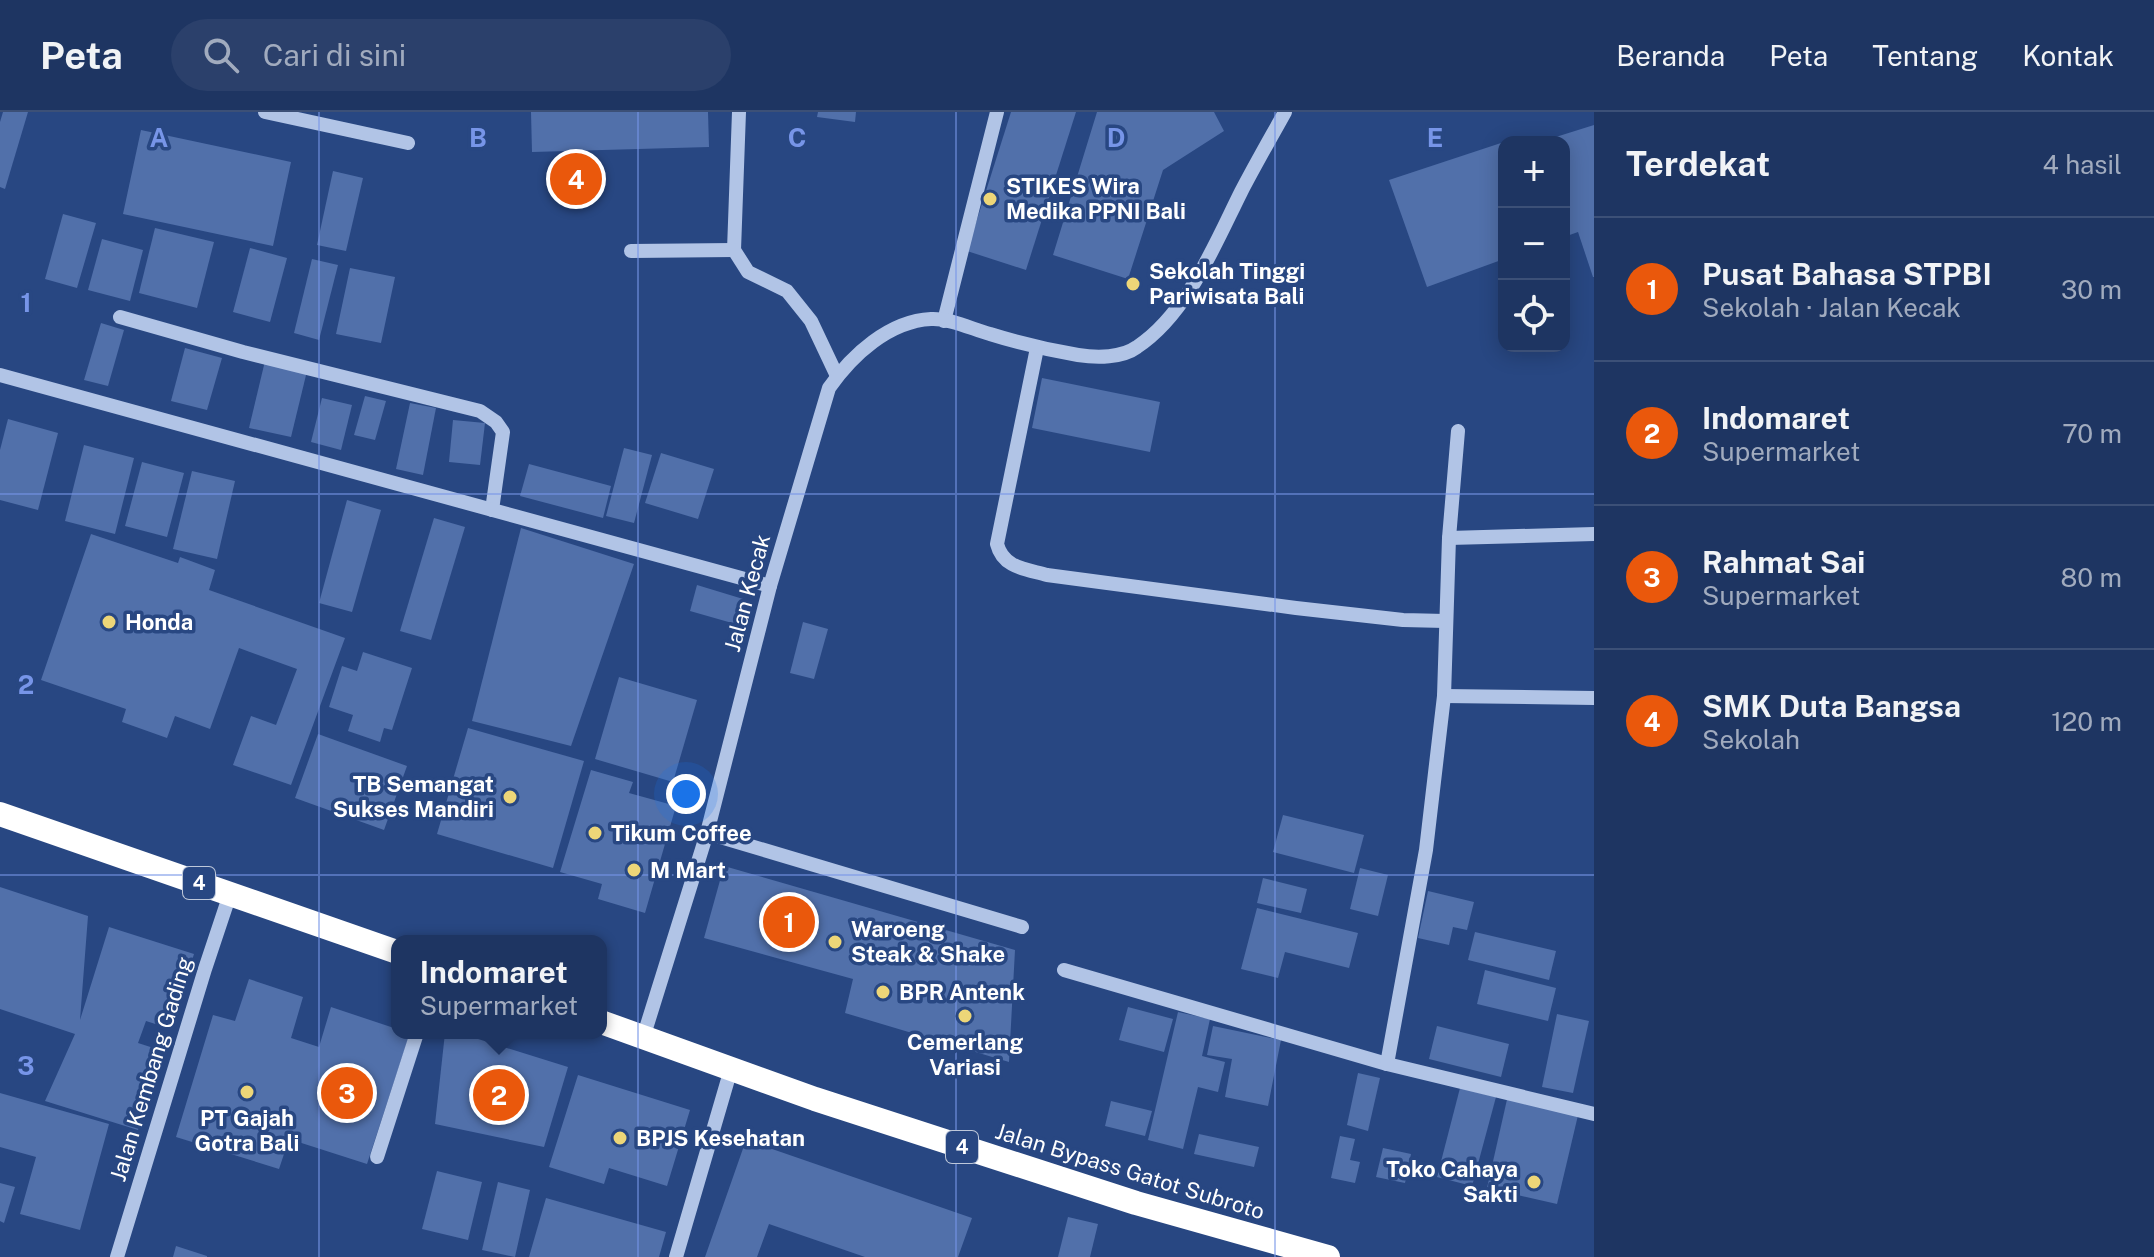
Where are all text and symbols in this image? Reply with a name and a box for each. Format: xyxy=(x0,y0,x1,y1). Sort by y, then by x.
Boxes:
search box xyxy=(171,19,731,91)
text: Peta xyxy=(40,33,123,78)
icon: search xyxy=(199,33,243,77)
text: Cari di sini xyxy=(263,37,406,73)
text: Beranda xyxy=(1616,39,1725,72)
text: Peta xyxy=(1769,39,1828,72)
text: Tentang xyxy=(1872,39,1978,72)
text: Kontak xyxy=(2022,39,2114,72)
text: A xyxy=(150,122,169,153)
text: B xyxy=(469,122,487,153)
text: C xyxy=(788,122,806,153)
text: D xyxy=(1107,122,1125,153)
text: E xyxy=(1427,122,1443,153)
map controls xyxy=(1498,136,1570,352)
button: + xyxy=(1498,136,1570,208)
text: Terdekat xyxy=(1626,144,1770,184)
pin: 4 xyxy=(550,149,602,209)
text: 4 hasil xyxy=(2043,149,2122,180)
place label: STIKES Wira Medika PPNI Bali xyxy=(1006,173,1186,224)
marker: STIKES Wira Medika PPNI Bali xyxy=(981,190,999,208)
button: − xyxy=(1498,208,1570,280)
text: Pusat Bahasa STPBI xyxy=(1702,256,1992,292)
place label: Sekolah Tinggi Pariwisata Bali xyxy=(1149,258,1305,309)
text: 1 xyxy=(1646,274,1658,305)
text: 30 m xyxy=(2061,274,2122,305)
marker: Sekolah Tinggi Pariwisata Bali xyxy=(1124,275,1142,293)
button: locate xyxy=(1498,280,1570,352)
text: 1 xyxy=(20,287,32,318)
text: Sekolah · Jalan Kecak xyxy=(1702,292,1961,323)
text: Indomaret xyxy=(1702,400,1850,436)
text: 2 xyxy=(1644,418,1660,449)
text: 70 m xyxy=(2062,418,2122,449)
text: Supermarket xyxy=(1702,436,1860,467)
street label: Jalan Kecak xyxy=(719,531,775,655)
text: Rahmat Sai xyxy=(1702,544,1865,580)
text: 3 xyxy=(1643,562,1661,593)
text: 80 m xyxy=(2061,562,2122,593)
text: Supermarket xyxy=(1702,580,1860,611)
place label: Honda xyxy=(125,609,193,635)
marker: Honda xyxy=(100,613,118,631)
text: 2 xyxy=(18,669,34,700)
text: SMK Duta Bangsa xyxy=(1702,688,1961,724)
text: 4 xyxy=(1643,706,1661,737)
text: 120 m xyxy=(2051,706,2122,737)
text: Sekolah xyxy=(1702,724,1800,755)
place label: TB Semangat Sukses Mandiri xyxy=(333,771,494,822)
your location xyxy=(666,774,706,814)
marker: TB Semangat Sukses Mandiri xyxy=(501,788,519,806)
place label: Tikum Coffee xyxy=(611,820,752,846)
marker: Tikum Coffee xyxy=(586,824,604,842)
place label: M Mart xyxy=(650,857,726,883)
marker: M Mart xyxy=(625,861,643,879)
road number: 4 xyxy=(183,867,215,899)
pin: 1 xyxy=(763,892,815,952)
place label: Waroeng Steak & Shake xyxy=(851,916,1005,967)
marker: Waroeng Steak & Shake xyxy=(826,933,844,951)
popup xyxy=(391,935,607,1039)
street label: Jalan Kembang Gading xyxy=(104,953,198,1185)
text: Indomaret xyxy=(420,954,568,990)
place label: BPR Antenk xyxy=(899,979,1025,1005)
marker: BPR Antenk xyxy=(874,983,892,1001)
text: Supermarket xyxy=(420,990,578,1021)
marker: Cemerlang Variasi xyxy=(956,1007,974,1025)
place label: Cemerlang Variasi xyxy=(907,1029,1023,1080)
text: 3 xyxy=(17,1050,35,1081)
pin: 3 xyxy=(321,1063,373,1123)
pin: 2 xyxy=(473,1065,525,1125)
marker: PT Gajah Gotra Bali xyxy=(238,1083,256,1101)
place label: PT Gajah Gotra Bali xyxy=(195,1105,299,1156)
street label: Jalan Bypass Gatot Subroto xyxy=(992,1118,1268,1224)
place label: BPJS Kesehatan xyxy=(636,1125,805,1151)
marker: BPJS Kesehatan xyxy=(611,1129,629,1147)
road number: 4 xyxy=(946,1131,978,1163)
place label: Toko Cahaya Sakti xyxy=(1386,1156,1518,1207)
marker: Toko Cahaya Sakti xyxy=(1525,1173,1543,1191)

